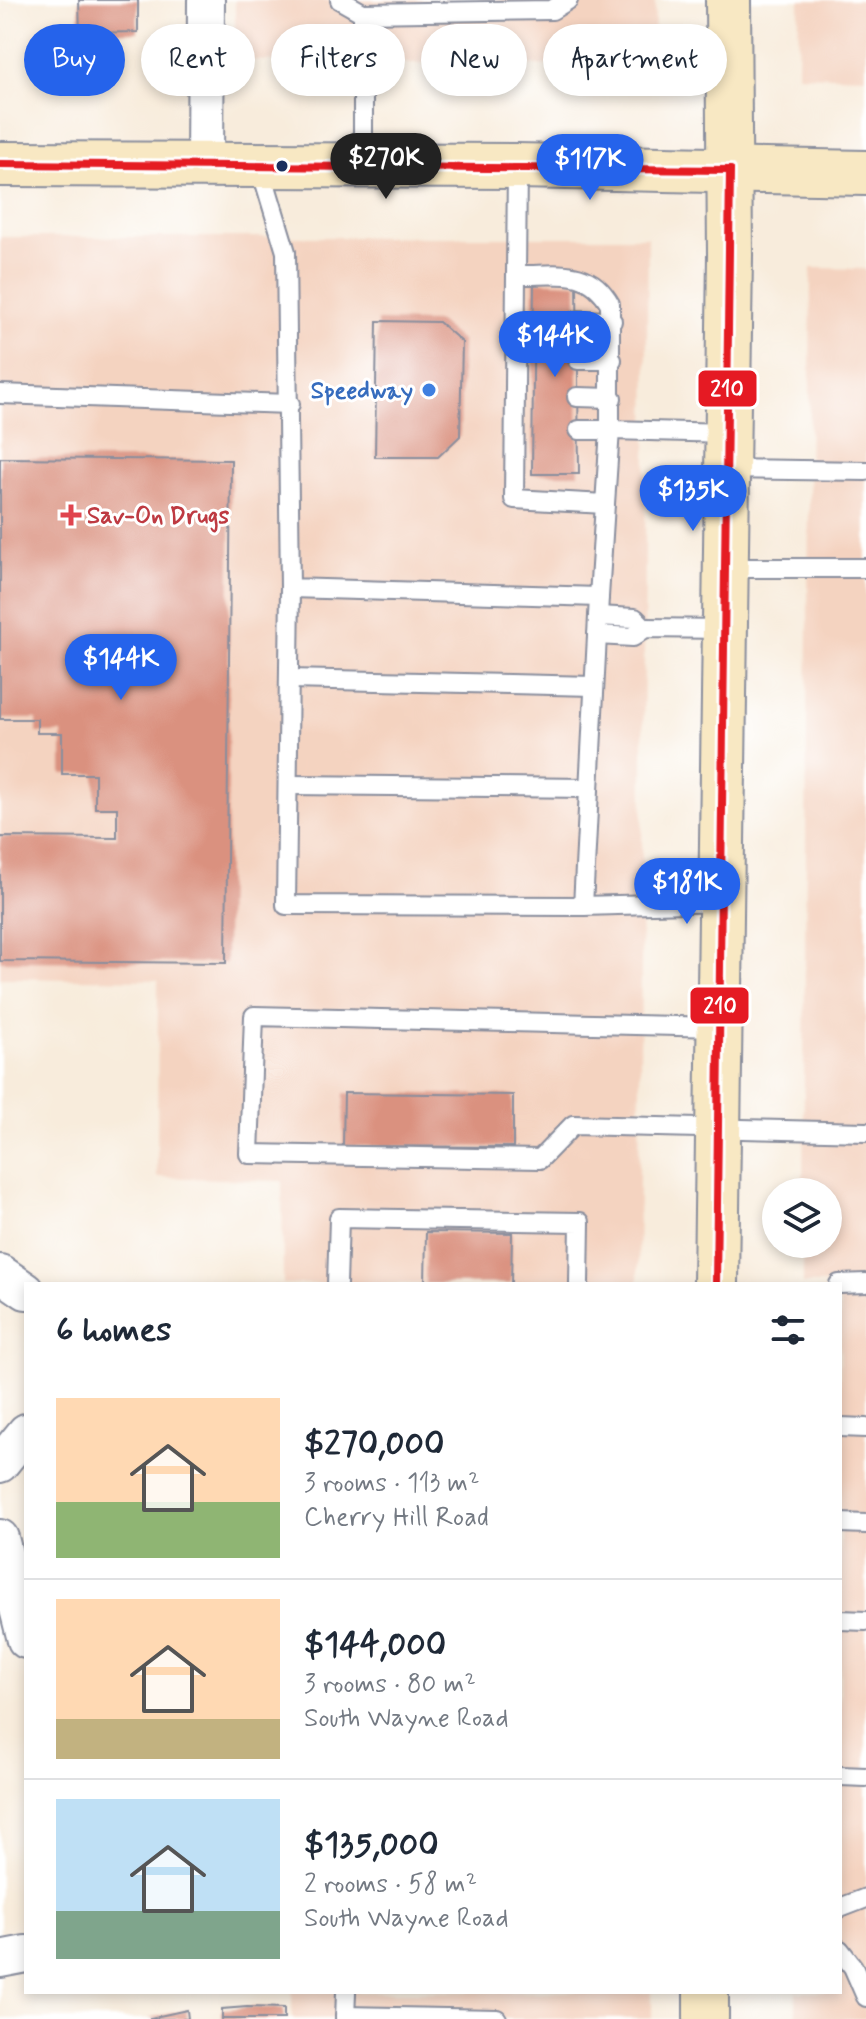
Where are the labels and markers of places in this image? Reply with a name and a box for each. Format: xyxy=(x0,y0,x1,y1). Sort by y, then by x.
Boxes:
pin: $270K xyxy=(330,133,442,201)
pin: $117K xyxy=(534,134,646,202)
unlabelled marker xyxy=(274,158,290,174)
pin: $144K xyxy=(499,311,611,379)
place label: Speedway xyxy=(311,376,413,407)
marker: Speedway xyxy=(420,381,438,399)
pin: $135K xyxy=(637,465,749,533)
place label: Sav-On Drugs xyxy=(87,501,229,533)
marker: Sav-On Drugs xyxy=(62,506,80,524)
pin: $144K xyxy=(65,634,177,702)
pin: $181K xyxy=(631,858,743,926)

